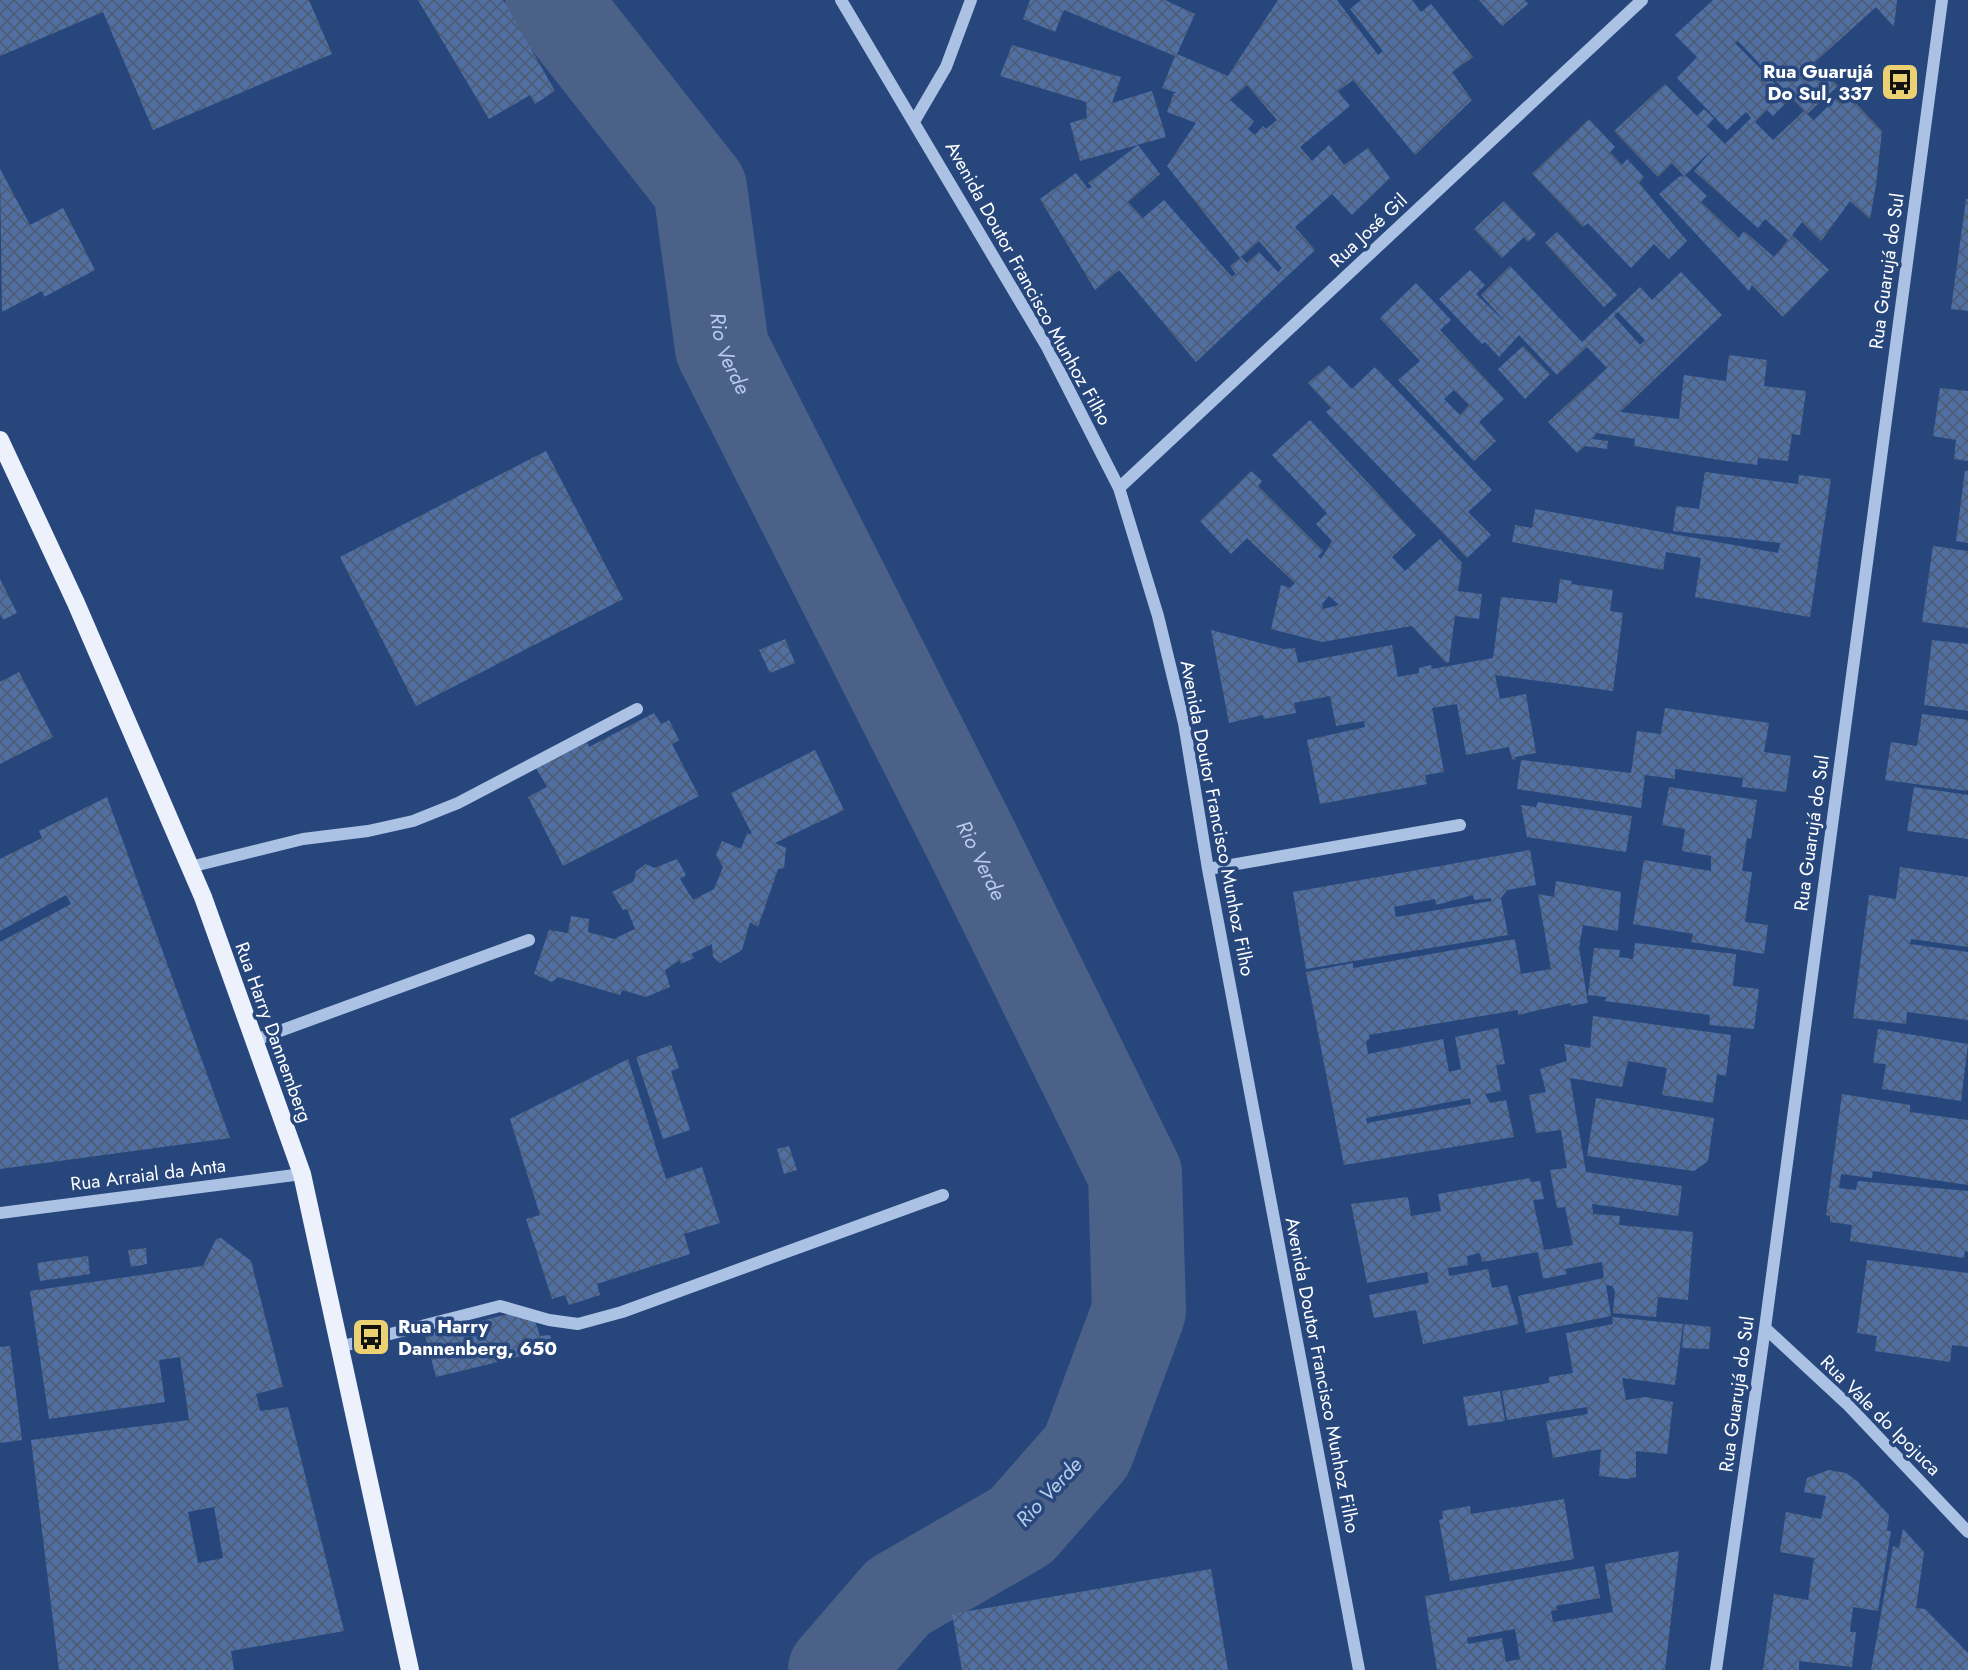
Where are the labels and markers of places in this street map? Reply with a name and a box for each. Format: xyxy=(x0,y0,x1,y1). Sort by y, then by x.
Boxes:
place label: Rua Guarujá Do Sul, 337 xyxy=(1763,58,1874,107)
bus stop icon: Rua Guarujá Do Sul, 337 xyxy=(1879,61,1921,103)
place label: Rua Harry Dannenberg, 650 xyxy=(398,1313,557,1362)
bus stop icon: Rua Harry Dannenberg, 650 xyxy=(350,1316,392,1358)

